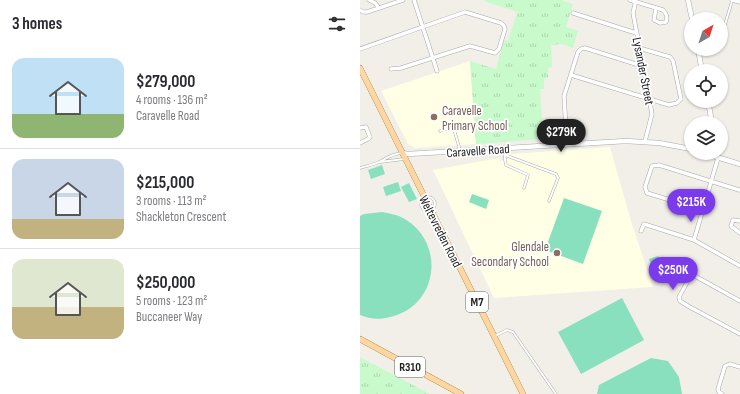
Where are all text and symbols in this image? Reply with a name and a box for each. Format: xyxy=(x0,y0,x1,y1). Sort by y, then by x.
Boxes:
north arrow xyxy=(684,12,728,56)
map controls xyxy=(684,12,728,160)
icon: filters xyxy=(326,13,348,35)
text: 3 homes xyxy=(12,14,62,34)
street label: Lysander Street xyxy=(629,36,657,106)
button: locate xyxy=(684,64,728,108)
text: $279,000 xyxy=(136,72,195,92)
icon: home xyxy=(44,74,92,122)
text: 4 rooms · 136 m² xyxy=(136,92,208,108)
place label: Caravelle Primary School xyxy=(442,103,507,134)
text: Caravelle Road xyxy=(136,108,199,124)
marker: Caravelle Primary School xyxy=(429,112,439,122)
button: layers xyxy=(684,116,728,160)
pin: $279K xyxy=(533,119,589,153)
text: $279K xyxy=(546,124,576,140)
street label: Caravelle Road xyxy=(446,141,510,161)
text: $215,000 xyxy=(136,173,194,193)
icon: home xyxy=(44,175,92,223)
pin: $215K xyxy=(663,189,719,223)
text: 3 rooms · 113 m² xyxy=(136,193,207,209)
street label: Weltevreden Road xyxy=(415,193,465,270)
text: $215K xyxy=(676,194,706,210)
text: Shackleton Crescent xyxy=(136,209,226,225)
place label: Glendale Secondary School xyxy=(471,239,549,270)
marker: Glendale Secondary School xyxy=(552,248,562,258)
pin: $250K xyxy=(645,257,701,291)
text: $250K xyxy=(658,262,688,278)
text: $250,000 xyxy=(136,273,195,293)
icon: home xyxy=(44,275,92,323)
road number: M7 xyxy=(466,292,488,312)
text: 5 rooms · 123 m² xyxy=(136,293,207,309)
text: Buccaneer Way xyxy=(136,309,202,325)
road number: R310 xyxy=(395,357,425,377)

